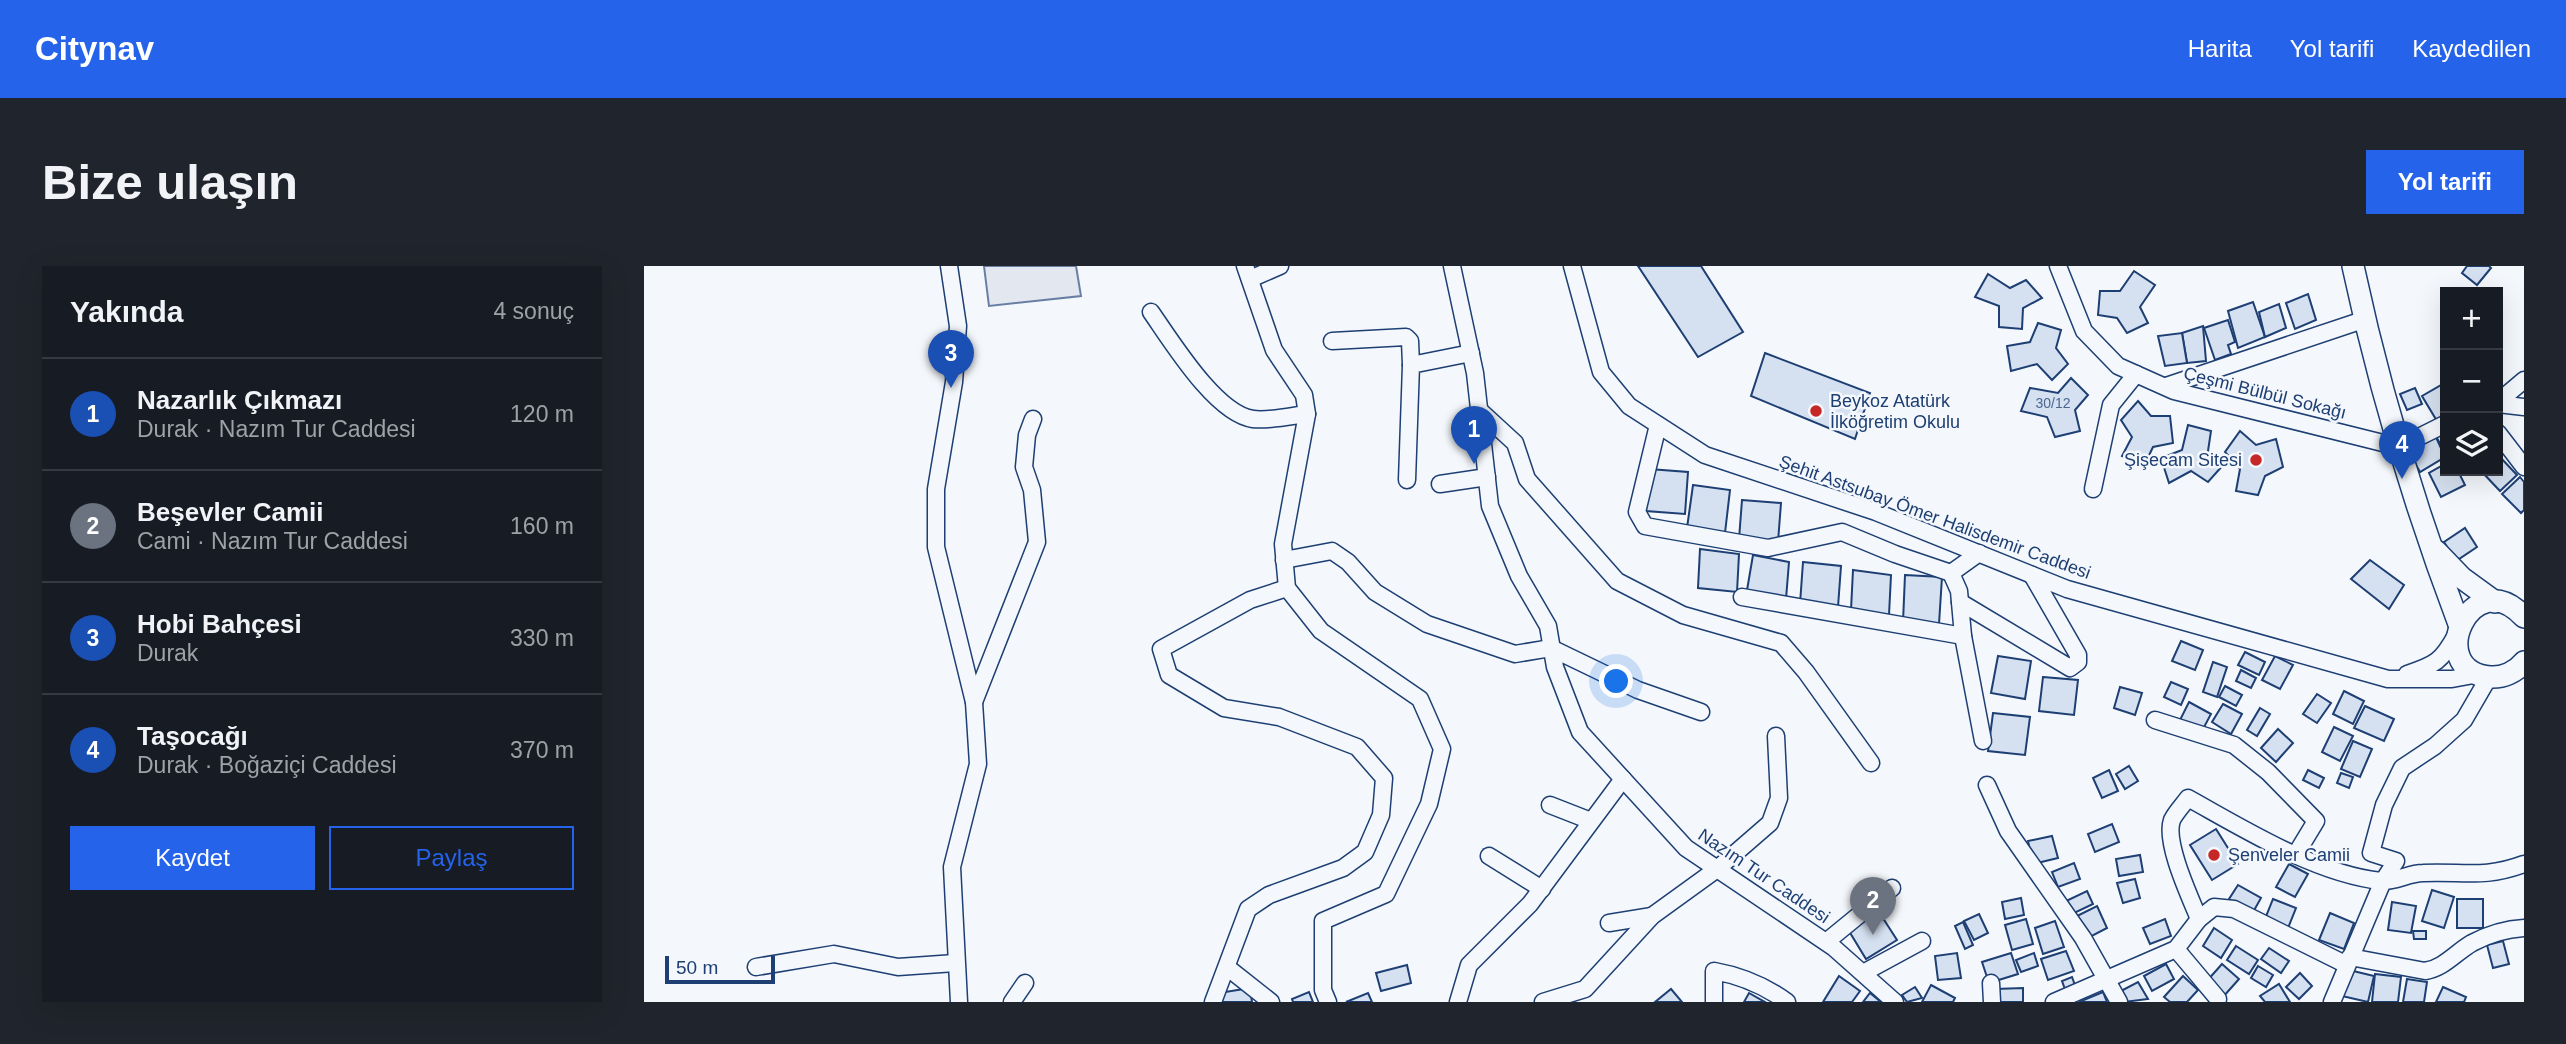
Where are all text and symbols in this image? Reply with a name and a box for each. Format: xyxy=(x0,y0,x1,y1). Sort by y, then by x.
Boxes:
text: Citynav xyxy=(35,30,154,67)
text: Harita xyxy=(2188,35,2252,62)
text: Yol tarifi xyxy=(2290,35,2374,62)
text: Kaydedilen xyxy=(2412,35,2531,62)
button: Yol tarifi xyxy=(2366,150,2524,214)
text: Bize ulaşın xyxy=(42,155,298,209)
map controls xyxy=(2440,287,2503,476)
button: + xyxy=(2440,287,2503,350)
text: Yakında xyxy=(70,295,183,328)
text: 4 sonuç xyxy=(493,298,574,324)
pin: 3 xyxy=(928,330,974,388)
button: − xyxy=(2440,350,2503,413)
street label: Çeşmi Bülbül Sokağı xyxy=(2182,363,2348,423)
text: Nazarlık Çıkmazı xyxy=(137,385,342,415)
place label: Beykoz Atatürk İlköğretim Okulu xyxy=(1830,391,1960,432)
house number: 30/12 xyxy=(2035,395,2071,411)
text: 1 xyxy=(87,401,99,427)
text: 120 m xyxy=(510,401,574,427)
marker: Beykoz Atatürk İlköğretim Okulu xyxy=(1808,403,1824,419)
pin: 1 xyxy=(1451,406,1497,464)
button: layers xyxy=(2440,413,2503,476)
text: Durak · Nazım Tur Caddesi xyxy=(137,416,416,442)
pin: 4 xyxy=(2379,421,2425,479)
place label: Şişecam Sitesi xyxy=(2124,450,2242,470)
street label: Şehit Astsubay Ömer Halisdemir Caddesi xyxy=(1776,451,2094,583)
marker: Şişecam Sitesi xyxy=(2248,452,2264,468)
text: Beşevler Camii xyxy=(137,497,323,527)
text: 2 xyxy=(87,513,99,539)
text: 160 m xyxy=(510,513,574,539)
text: Cami · Nazım Tur Caddesi xyxy=(137,528,408,554)
text: Hobi Bahçesi xyxy=(137,609,302,639)
text: 3 xyxy=(87,625,99,651)
text: 330 m xyxy=(510,625,574,651)
text: Durak xyxy=(137,640,198,666)
your location xyxy=(1599,664,1633,698)
text: Taşocağı xyxy=(137,721,248,751)
text: 4 xyxy=(87,737,99,763)
text: 370 m xyxy=(510,737,574,763)
text: Durak · Boğaziçi Caddesi xyxy=(137,752,397,778)
street label: Nazım Tur Caddesi xyxy=(1695,825,1833,927)
button: Kaydet xyxy=(70,826,315,890)
button: Paylaş xyxy=(329,826,574,890)
place label: Şenveler Camii xyxy=(2228,845,2350,865)
marker: Şenveler Camii xyxy=(2206,847,2222,863)
pin: 2 xyxy=(1850,877,1896,935)
scale bar xyxy=(665,953,775,985)
text: 50 m xyxy=(676,957,718,978)

